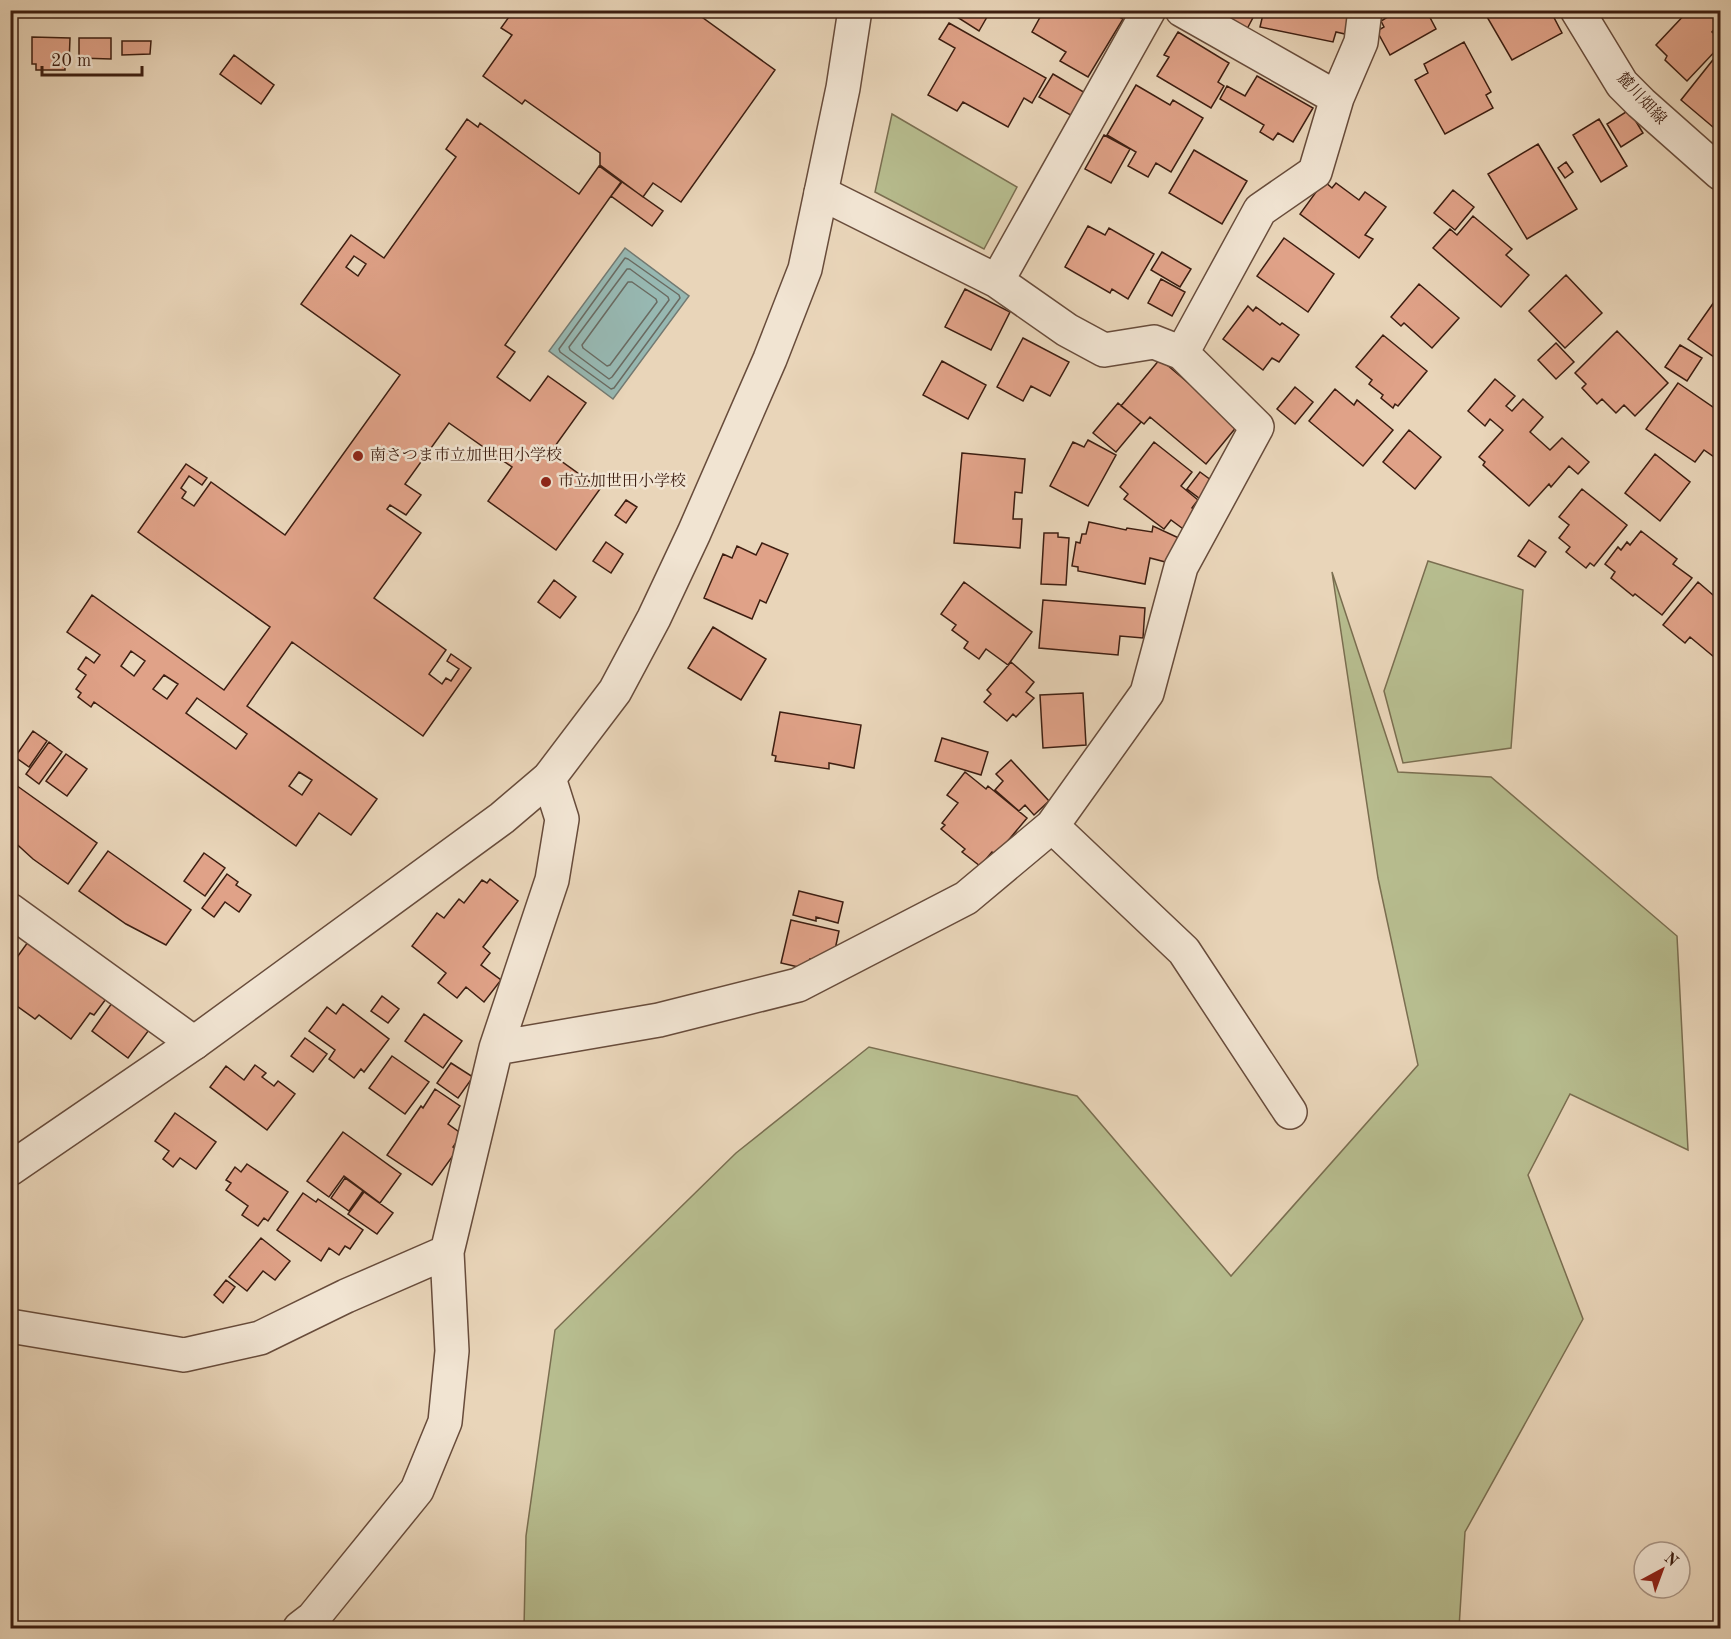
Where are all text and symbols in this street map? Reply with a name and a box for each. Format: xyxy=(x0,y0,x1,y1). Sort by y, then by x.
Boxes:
scale bar xyxy=(42,39,142,77)
text: 20 m xyxy=(51,52,91,70)
street label: 麓川畑線 xyxy=(1613,69,1670,128)
place label: 南さつま市立加世田小学校 xyxy=(370,446,562,464)
marker: 南さつま市立加世田小学校 xyxy=(351,449,365,463)
place label: 市立加世田小学校 xyxy=(558,472,686,490)
marker: 市立加世田小学校 xyxy=(539,475,553,489)
north arrow xyxy=(1632,1540,1692,1600)
text: N xyxy=(1661,1550,1681,1571)

